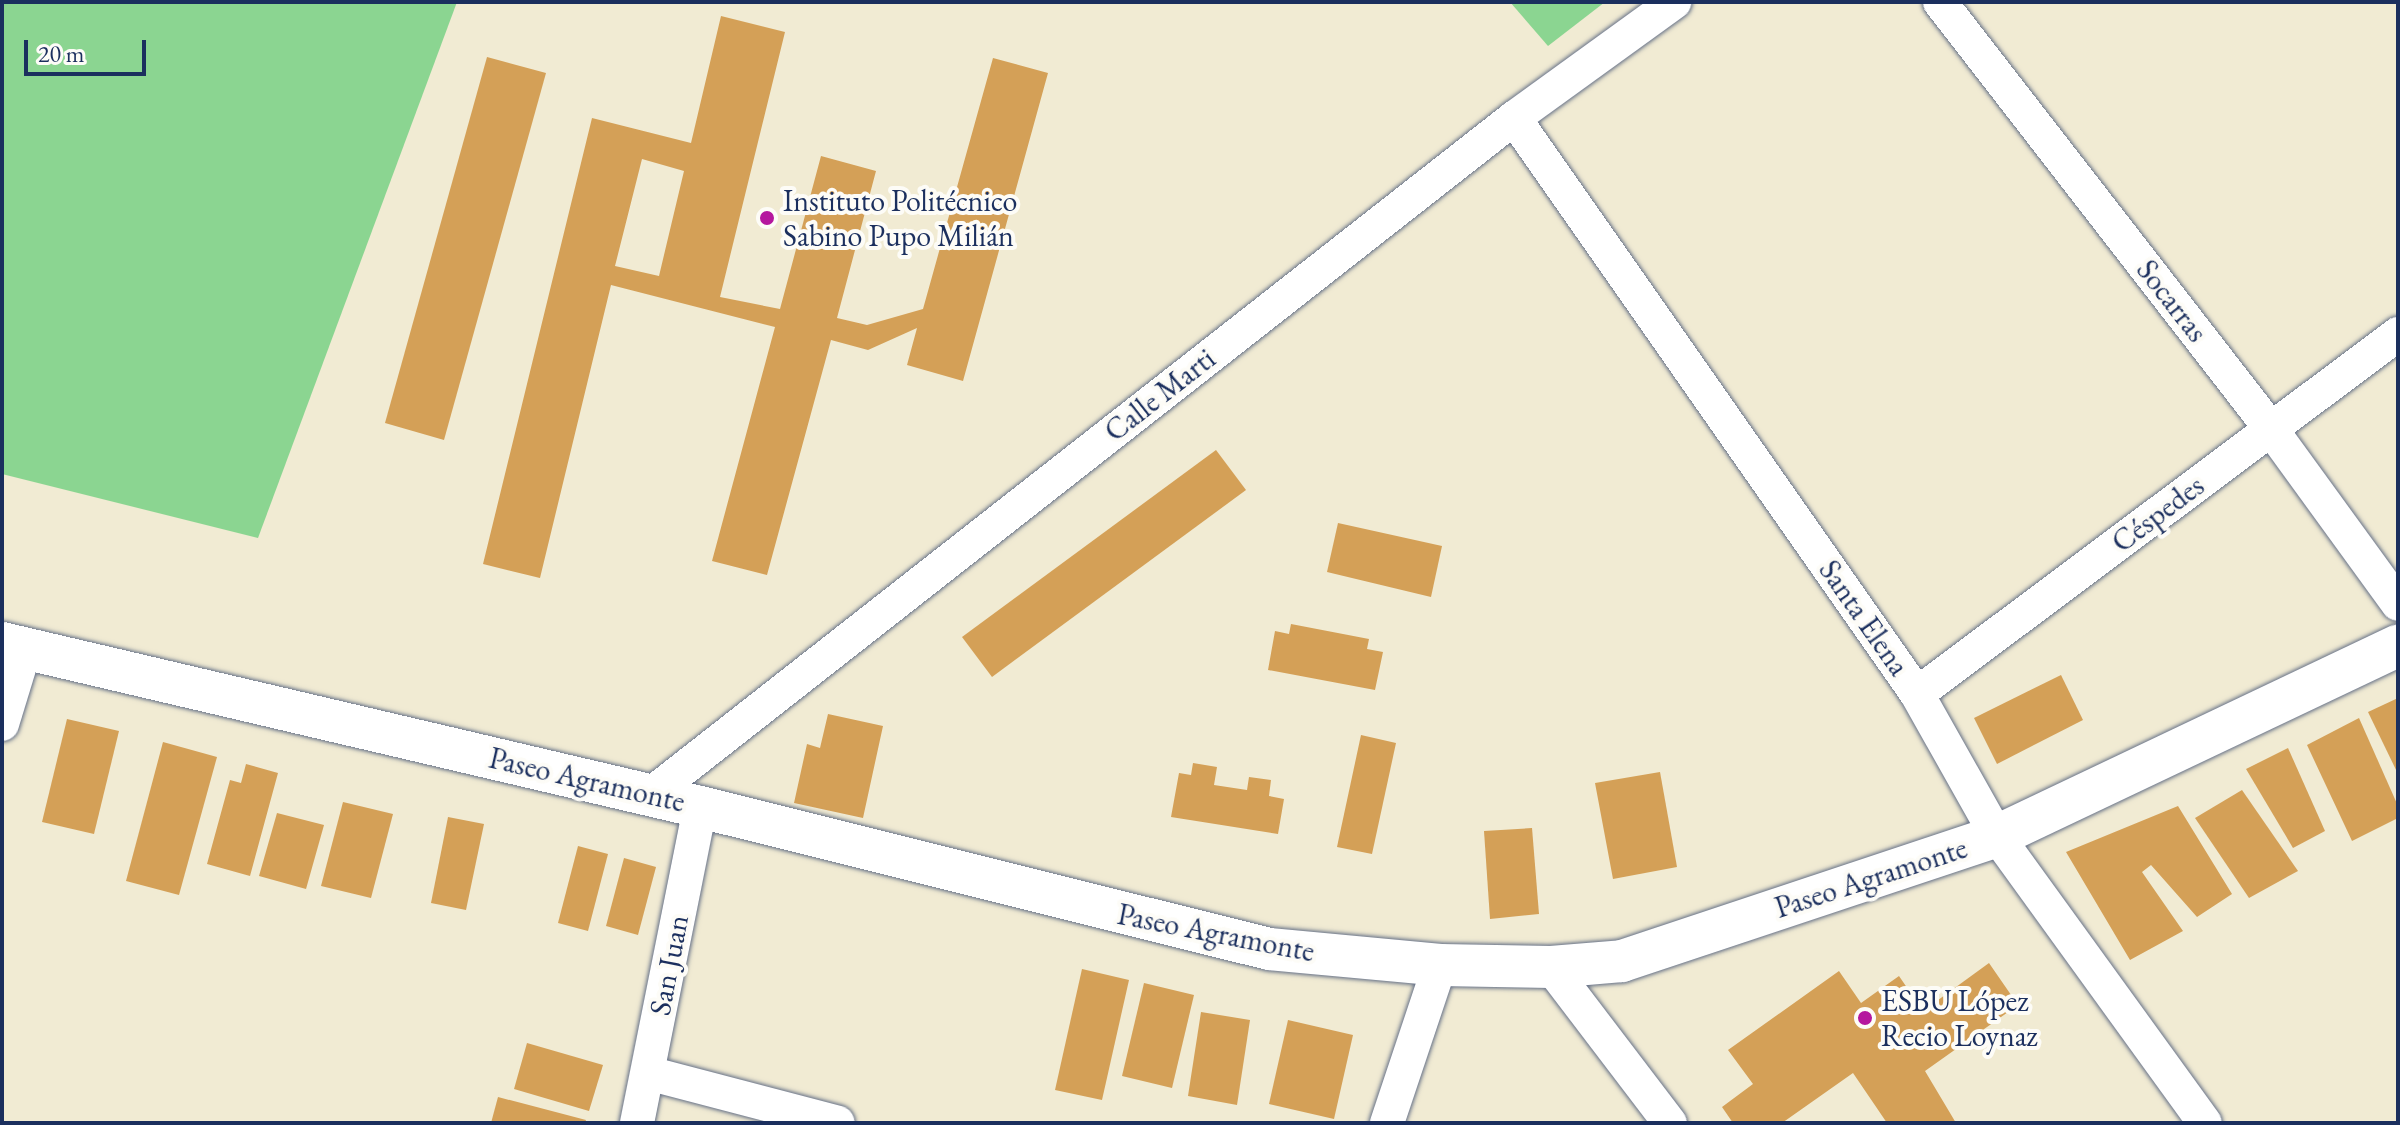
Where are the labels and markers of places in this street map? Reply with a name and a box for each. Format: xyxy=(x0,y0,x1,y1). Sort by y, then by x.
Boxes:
place label: Instituto Politécnico Sabino Pupo Milián xyxy=(783,183,1017,254)
marker: Instituto Politécnico Sabino Pupo Milián xyxy=(758,209,776,227)
place label: ESBU López Recio Loynaz xyxy=(1881,983,2037,1054)
marker: ESBU López Recio Loynaz xyxy=(1856,1009,1874,1027)

